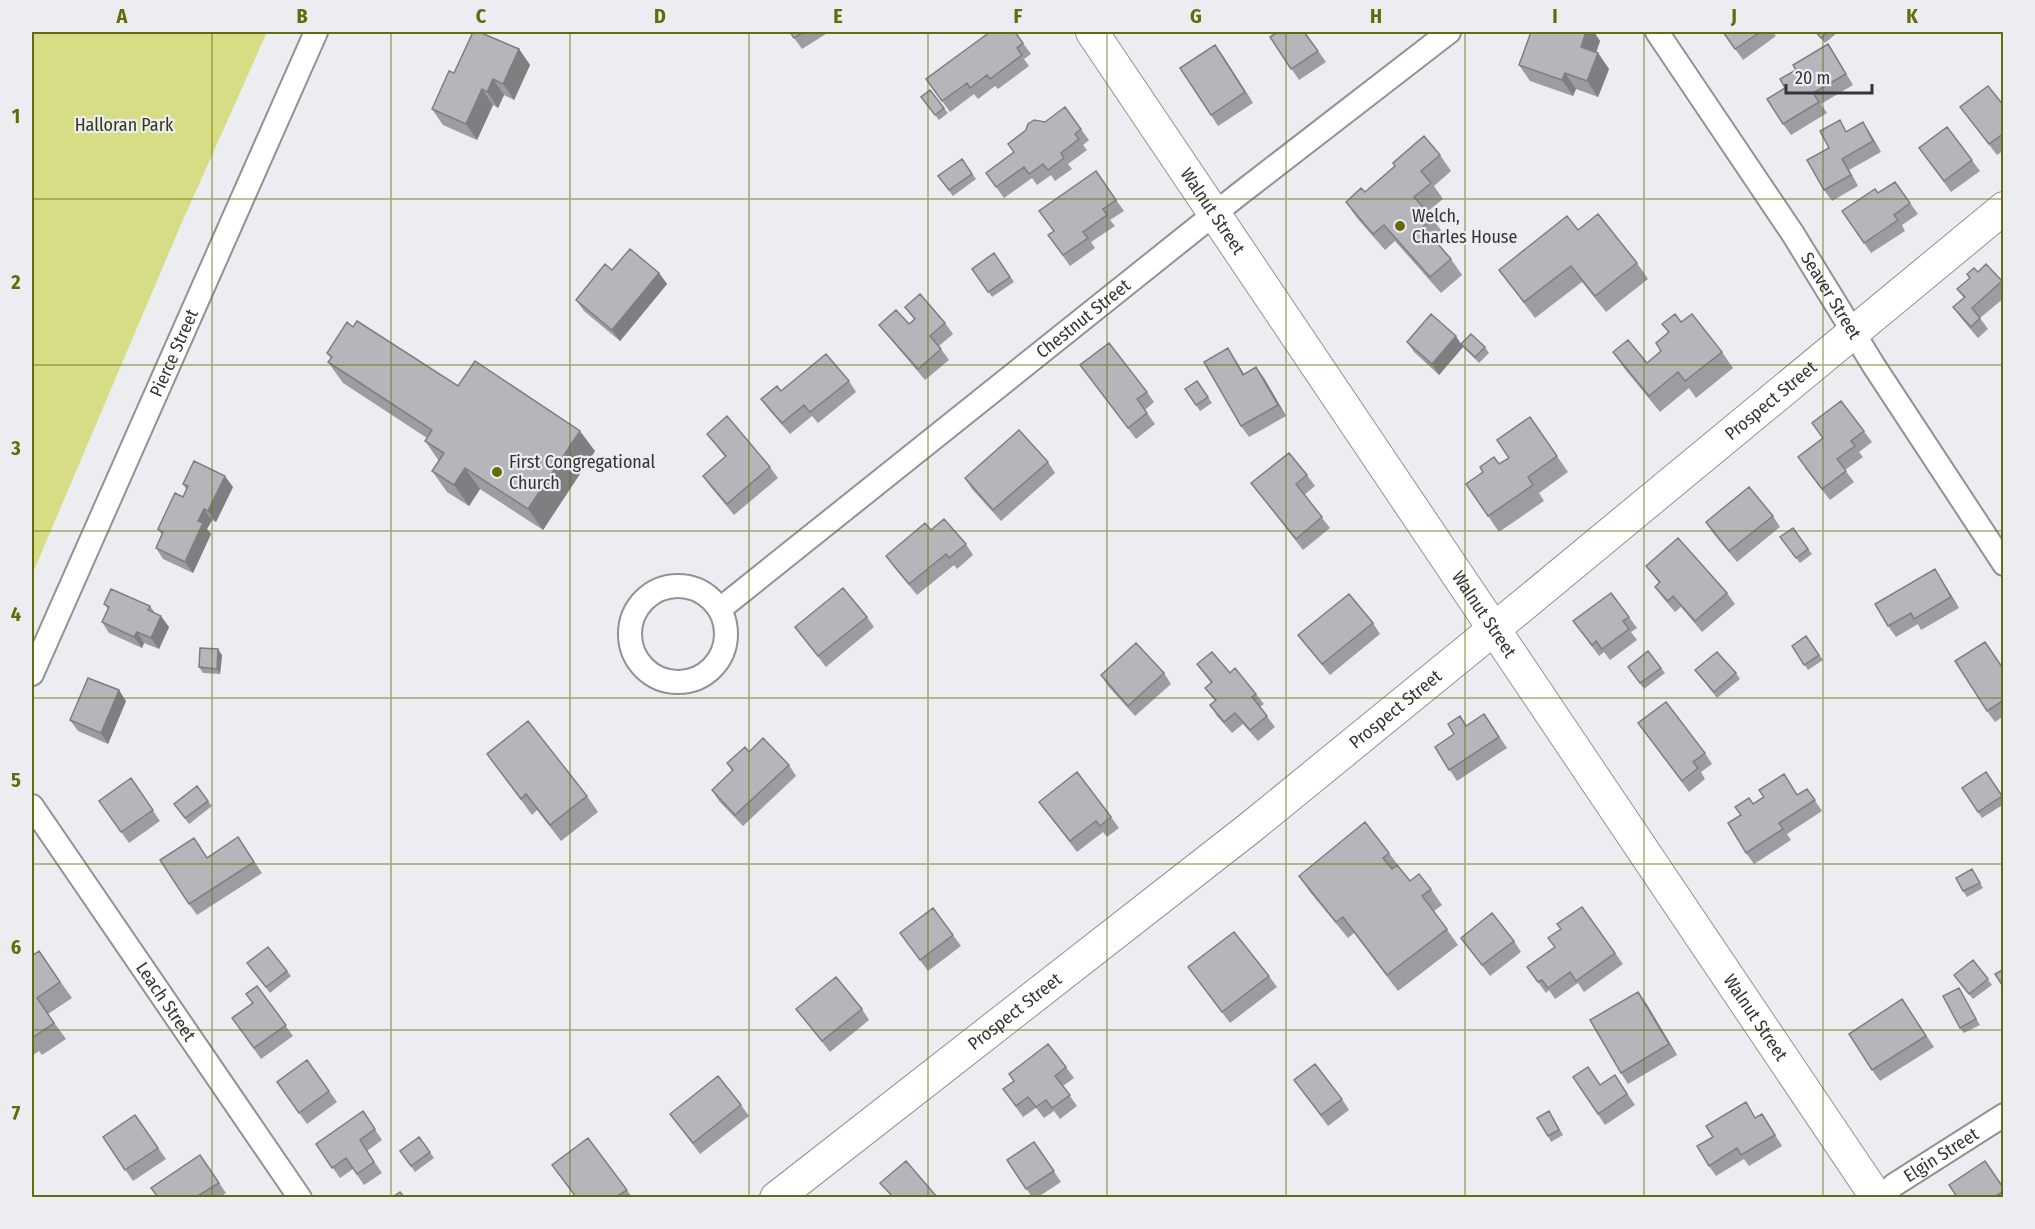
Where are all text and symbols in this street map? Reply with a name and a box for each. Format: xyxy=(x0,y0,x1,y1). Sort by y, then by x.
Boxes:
text: A xyxy=(116,4,129,28)
text: B xyxy=(296,4,308,28)
text: C xyxy=(476,4,487,28)
text: D xyxy=(654,4,666,28)
text: E xyxy=(833,4,843,28)
text: F xyxy=(1014,4,1023,28)
text: G xyxy=(1190,4,1202,28)
text: H xyxy=(1370,4,1382,28)
text: I xyxy=(1552,4,1558,28)
text: J xyxy=(1730,4,1737,28)
text: K xyxy=(1906,4,1918,28)
scale bar xyxy=(1786,57,1872,95)
text: 20 m xyxy=(1795,67,1830,89)
text: 1 xyxy=(12,104,20,128)
park label: Halloran Park xyxy=(75,114,174,136)
street label: Walnut Street xyxy=(1176,164,1250,259)
place label: Welch, Charles House xyxy=(1412,205,1517,248)
marker: Welch, Charles House xyxy=(1393,219,1407,233)
street label: Seaver Street xyxy=(1796,248,1866,343)
text: 2 xyxy=(10,270,21,294)
street label: Chestnut Street xyxy=(1032,274,1135,363)
street label: Pierce Street xyxy=(145,306,203,400)
street label: Prospect Street xyxy=(1720,356,1821,445)
text: 3 xyxy=(10,436,21,460)
place label: First Congregational Church xyxy=(509,451,655,494)
marker: First Congregational Church xyxy=(490,465,504,479)
street label: Walnut Street xyxy=(1447,567,1521,662)
text: 4 xyxy=(11,602,21,626)
street label: Prospect Street xyxy=(1345,665,1446,753)
text: 5 xyxy=(11,768,21,792)
text: 6 xyxy=(11,935,21,959)
street label: Leach Street xyxy=(131,958,201,1045)
street label: Prospect Street xyxy=(964,968,1066,1055)
street label: Walnut Street xyxy=(1718,970,1792,1065)
text: 7 xyxy=(12,1101,21,1125)
street label: Elgin Street xyxy=(1900,1123,1983,1187)

